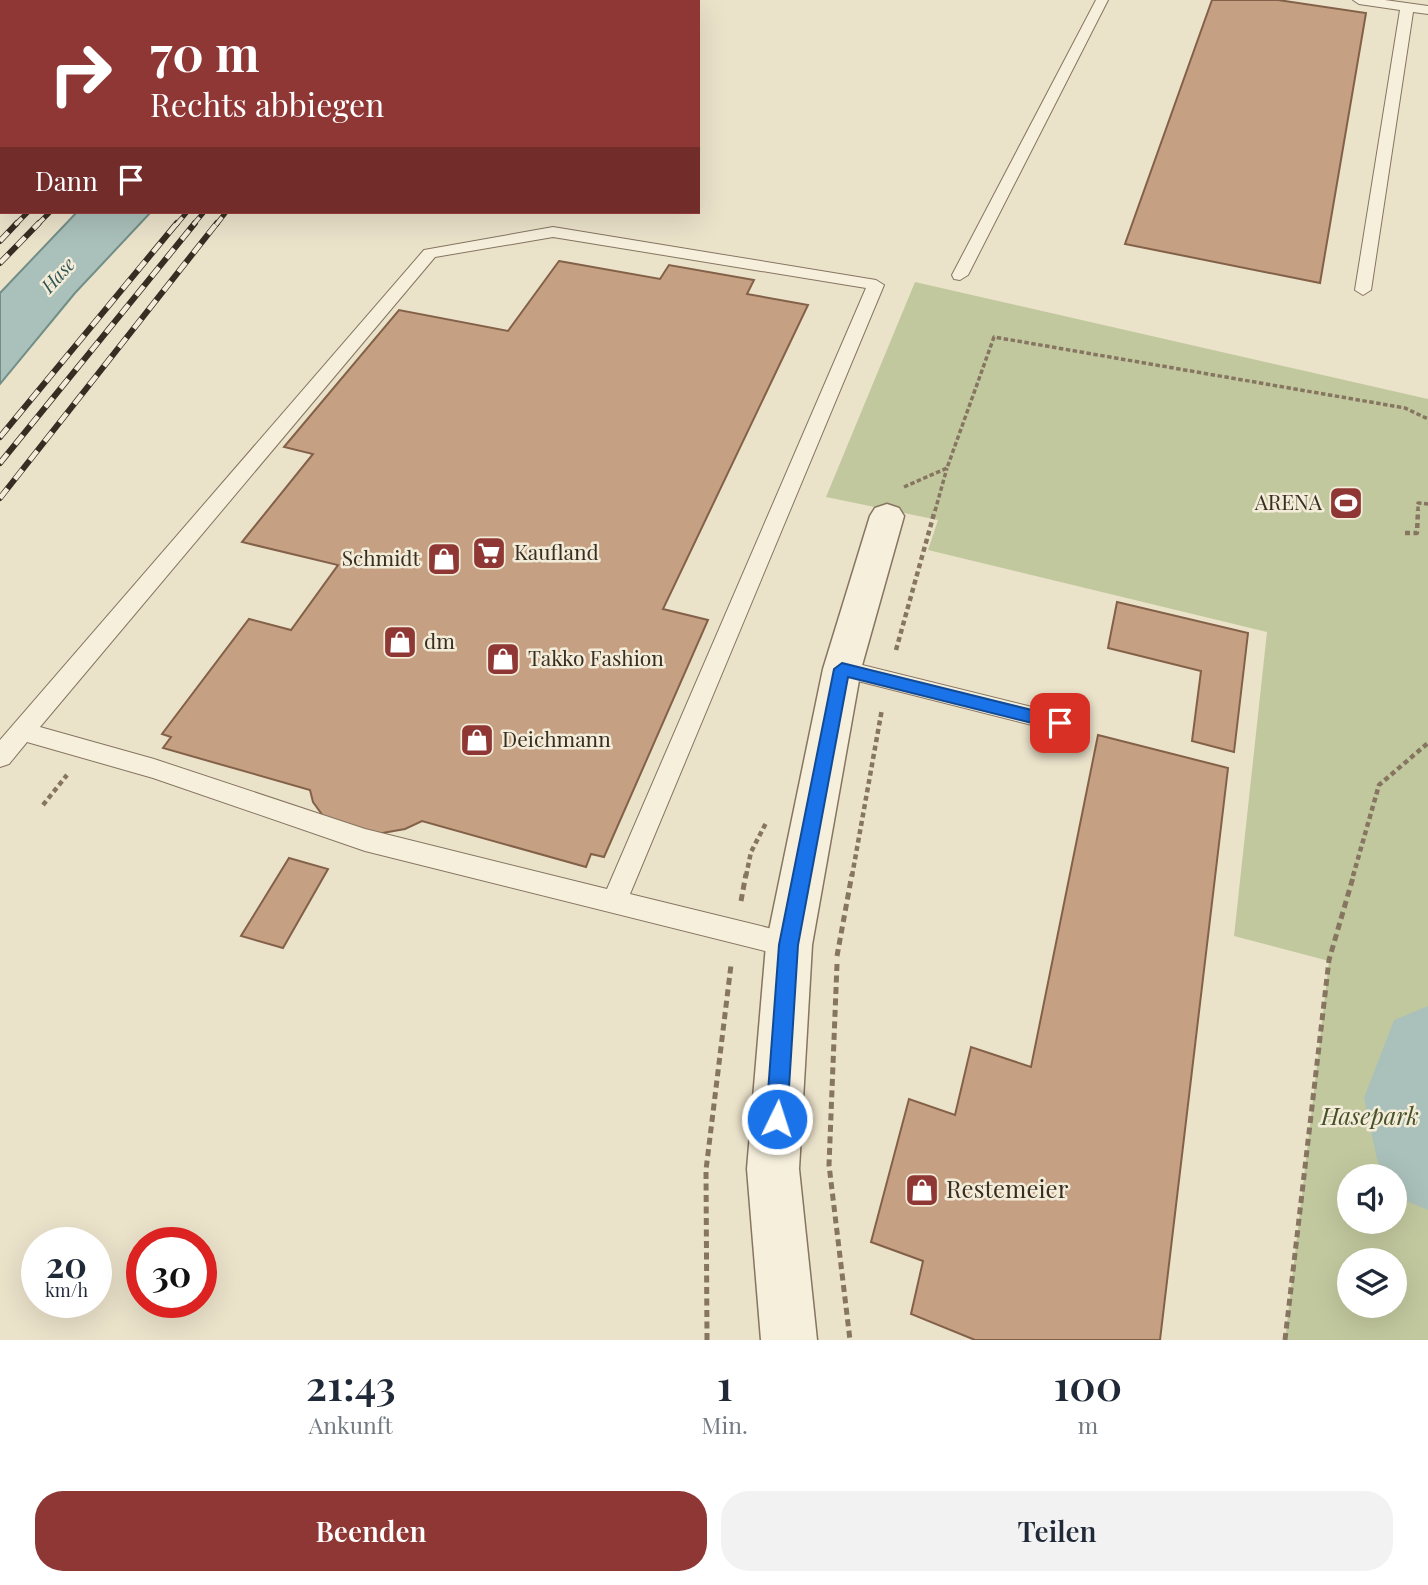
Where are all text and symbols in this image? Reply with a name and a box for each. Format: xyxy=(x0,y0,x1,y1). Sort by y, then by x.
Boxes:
text: 70 m xyxy=(150,19,260,84)
icon: right xyxy=(35,28,126,119)
text: Rechts abbiegen xyxy=(150,82,384,125)
icon: arrive xyxy=(112,161,150,199)
text: Dann xyxy=(35,163,98,198)
water label: Hase xyxy=(34,251,80,298)
sports icon: ARENA xyxy=(1327,484,1365,522)
place label: ARENA xyxy=(1254,487,1323,515)
supermarket icon: Kaufland xyxy=(470,534,508,572)
place label: Kaufland xyxy=(514,537,599,565)
shop icon: Schmidt xyxy=(425,540,463,578)
place label: Schmidt xyxy=(342,543,421,571)
shop icon: dm xyxy=(381,623,419,661)
place label: dm xyxy=(424,626,455,654)
shop icon: Takko Fashion xyxy=(484,640,522,678)
place label: Takko Fashion xyxy=(528,643,664,671)
pin xyxy=(1030,693,1090,753)
icon: arrive xyxy=(1041,704,1079,742)
shop icon: Deichmann xyxy=(458,721,496,759)
place label: Deichmann xyxy=(502,724,611,752)
position arrow xyxy=(740,1082,814,1156)
park label: Hasepark xyxy=(1320,1099,1419,1131)
map controls xyxy=(1337,1164,1407,1318)
button: sound xyxy=(1337,1164,1407,1234)
shop icon: Restemeier xyxy=(903,1171,941,1209)
place label: Restemeier xyxy=(946,1172,1069,1204)
speed limit sign: 30 xyxy=(126,1227,217,1318)
text: 20 xyxy=(46,1240,87,1287)
button: layers xyxy=(1337,1248,1407,1318)
text: km/h xyxy=(45,1278,88,1302)
text: 21:43 xyxy=(306,1356,396,1412)
text: 1 xyxy=(717,1356,733,1412)
text: 100 xyxy=(1053,1356,1122,1412)
text: Ankunft xyxy=(309,1409,393,1440)
text: Min. xyxy=(701,1409,748,1440)
text: m xyxy=(1078,1409,1098,1440)
button: Beenden xyxy=(35,1491,707,1571)
button: Teilen xyxy=(721,1491,1393,1571)

